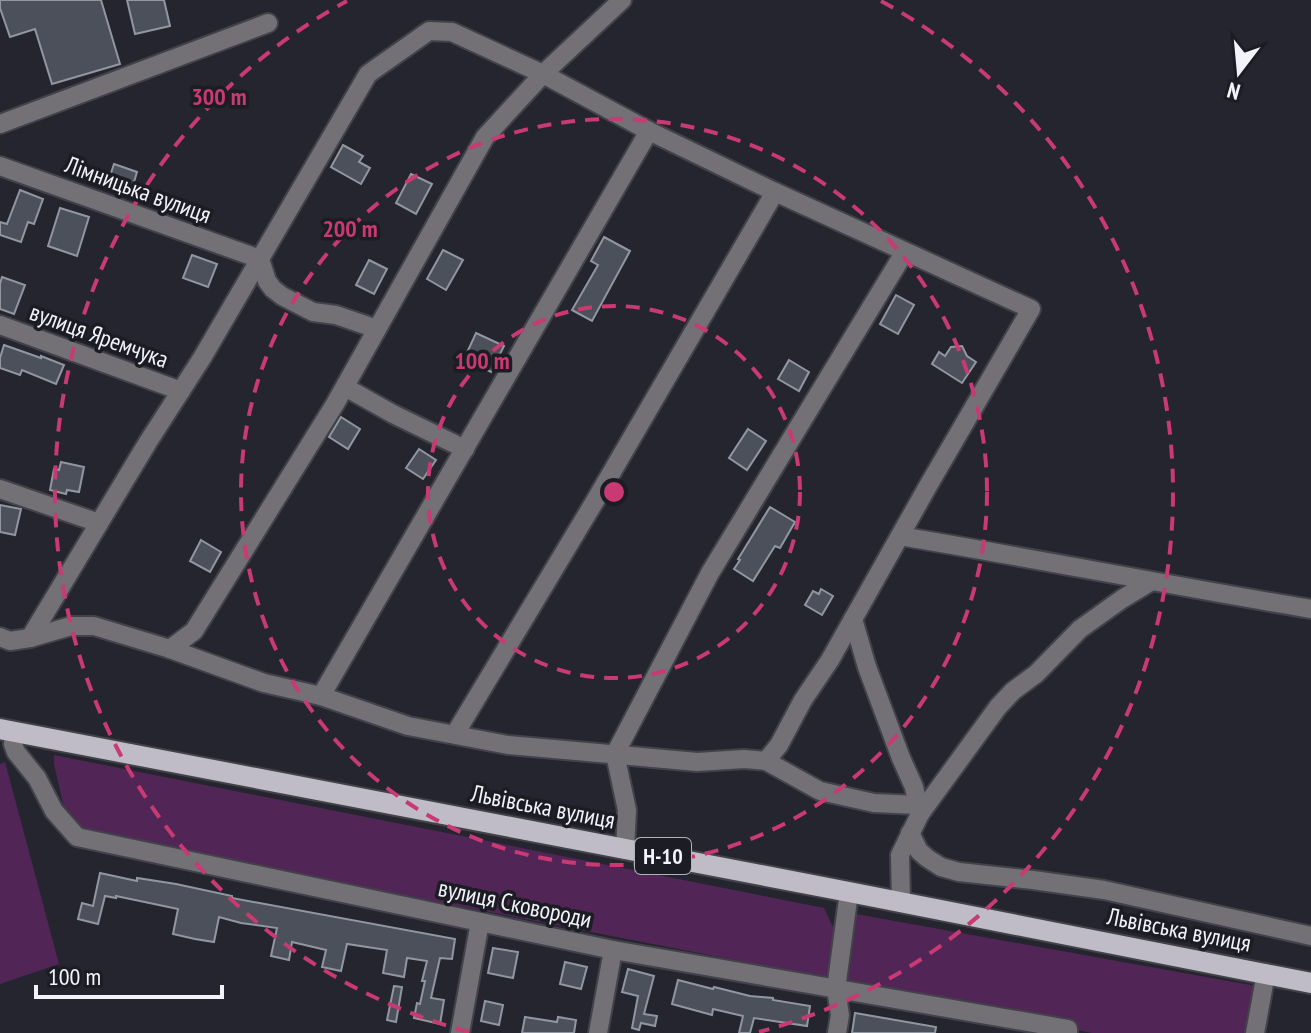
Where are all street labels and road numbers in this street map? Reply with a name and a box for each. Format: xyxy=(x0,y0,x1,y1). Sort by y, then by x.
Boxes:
street label: Лімницька вулиця xyxy=(60,148,215,230)
street label: вулиця Яремчука xyxy=(26,296,173,375)
street label: Львівська вулиця xyxy=(468,777,618,836)
road number: Н-10 xyxy=(635,838,691,874)
street label: вулиця Сковороди xyxy=(436,872,595,935)
street label: Львівська вулиця xyxy=(1104,900,1254,959)

